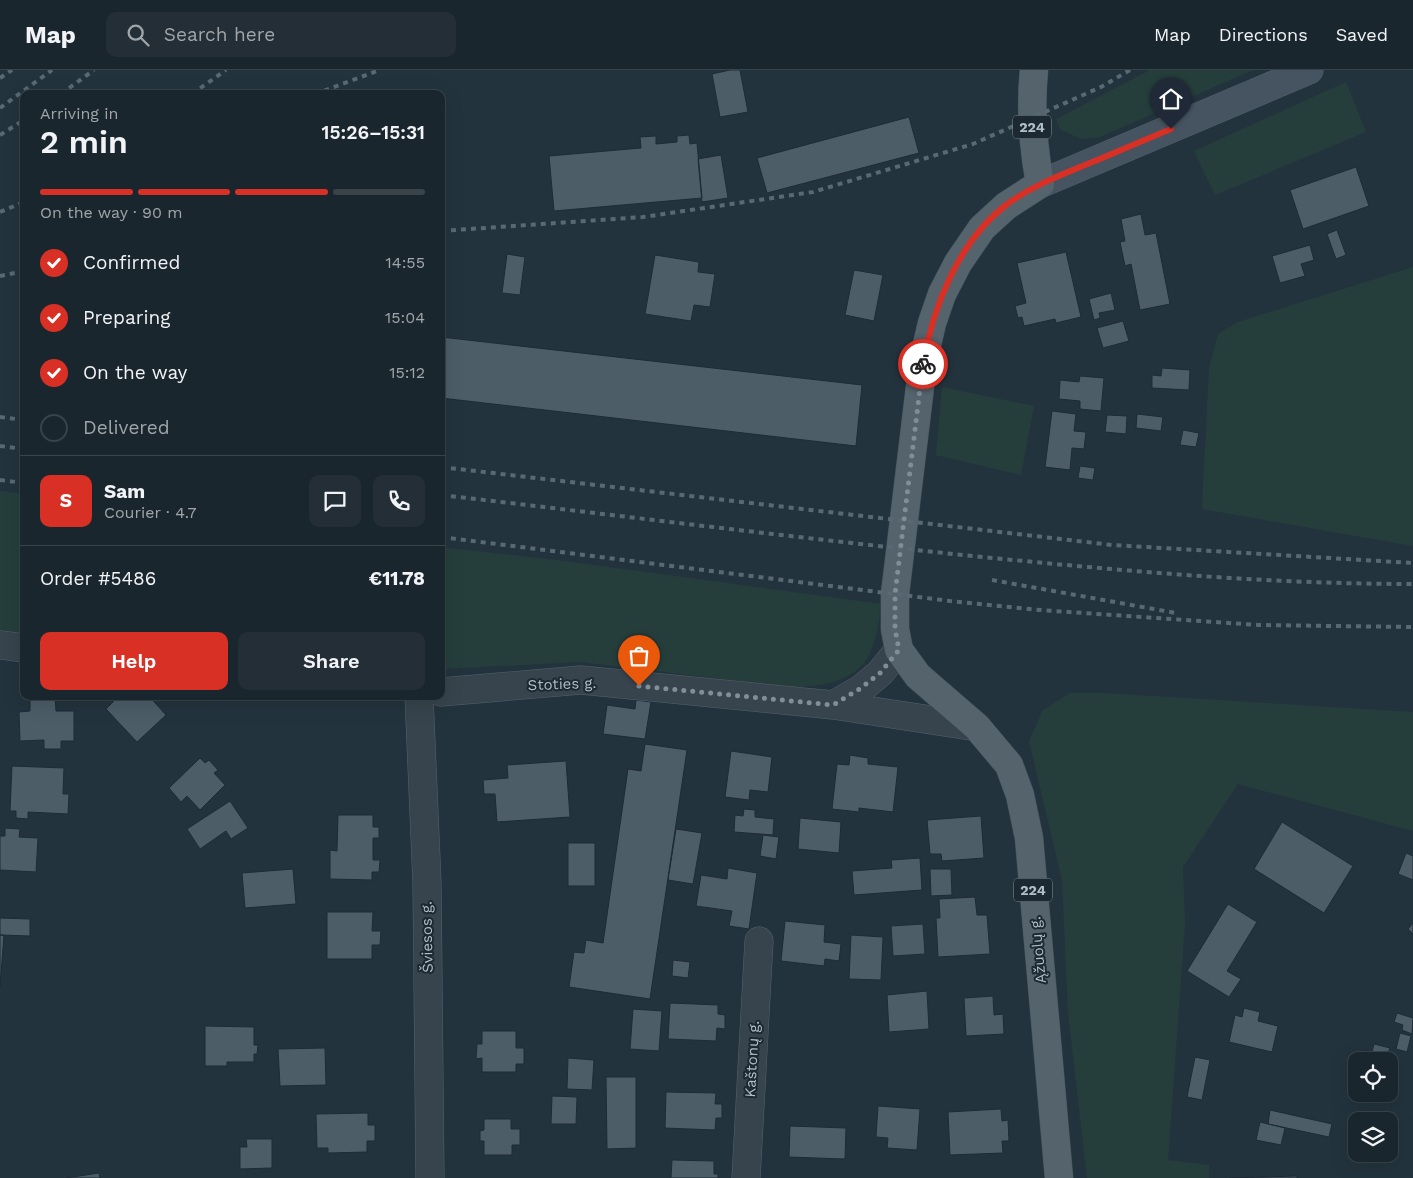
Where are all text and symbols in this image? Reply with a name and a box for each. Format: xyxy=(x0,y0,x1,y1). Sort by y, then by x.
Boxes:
search box xyxy=(106,12,456,57)
text: Map xyxy=(25,21,76,49)
icon: search xyxy=(124,21,152,49)
text: Search here xyxy=(164,23,275,46)
text: Map xyxy=(1154,24,1191,45)
text: Directions xyxy=(1219,24,1308,45)
text: Saved xyxy=(1336,24,1388,45)
pin xyxy=(1150,78,1192,129)
icon: home xyxy=(1157,85,1185,113)
text: Arriving in xyxy=(40,104,118,123)
road number: 224 xyxy=(1013,116,1051,138)
text: 15:26–15:31 xyxy=(322,121,425,144)
text: 2 min xyxy=(40,123,128,161)
text: On the way · 90 m xyxy=(40,203,183,222)
icon: check xyxy=(40,249,68,277)
text: Confirmed xyxy=(83,251,180,274)
text: 14:55 xyxy=(386,253,425,272)
icon: check xyxy=(40,304,68,332)
text: Preparing xyxy=(83,306,170,329)
text: 15:04 xyxy=(385,308,425,327)
courier xyxy=(898,339,948,389)
icon: bike xyxy=(909,350,937,378)
icon: check xyxy=(40,359,68,387)
text: On the way xyxy=(83,361,187,384)
text: 15:12 xyxy=(389,363,425,382)
text: Delivered xyxy=(83,416,170,439)
button: chat xyxy=(309,475,361,527)
button: phone xyxy=(373,475,425,527)
text: Sam xyxy=(104,480,145,503)
text: S xyxy=(60,489,72,512)
text: Courier · 4.7 xyxy=(104,503,197,522)
text: Order #5486 xyxy=(40,567,156,590)
text: €11.78 xyxy=(369,567,425,590)
button: Help xyxy=(40,632,228,690)
button: Share xyxy=(238,632,425,690)
pin xyxy=(618,635,660,686)
icon: bag xyxy=(625,642,653,670)
street label: Stoties g. xyxy=(527,674,597,694)
road number: 224 xyxy=(1014,878,1052,902)
street label: Šviesos g. xyxy=(416,901,437,973)
street label: Ąžuolų g. xyxy=(1026,916,1050,984)
street label: Kaštonų g. xyxy=(741,1020,763,1098)
map controls xyxy=(1348,1052,1398,1162)
button: locate xyxy=(1348,1052,1398,1102)
button: layers xyxy=(1348,1112,1398,1162)

